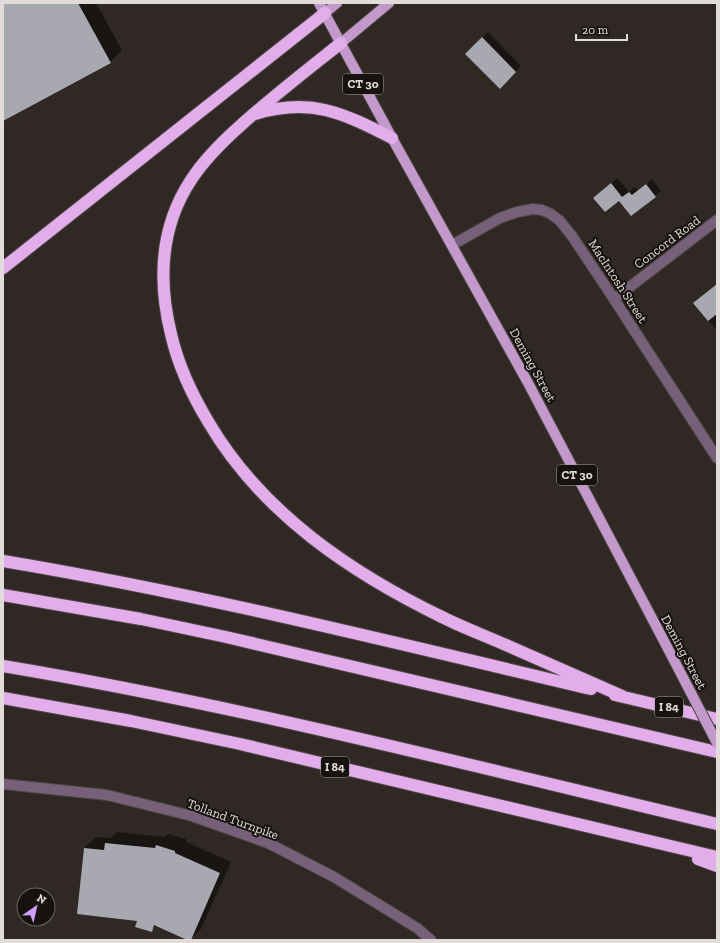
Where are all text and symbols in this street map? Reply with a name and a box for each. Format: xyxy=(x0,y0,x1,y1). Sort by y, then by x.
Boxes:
scale bar xyxy=(576,16,627,42)
text: 20 m xyxy=(582,23,609,37)
road number: CT 30 xyxy=(343,74,383,94)
street label: Concord Road xyxy=(631,212,703,272)
street label: MacIntosh Street xyxy=(585,236,651,326)
street label: Deming Street xyxy=(507,326,559,405)
road number: CT 30 xyxy=(557,465,597,485)
street label: Deming Street xyxy=(658,612,710,692)
road number: I 84 xyxy=(655,697,683,717)
road number: I 84 xyxy=(321,757,349,777)
street label: Tolland Turnpike xyxy=(185,796,281,842)
north arrow xyxy=(16,887,56,927)
text: N xyxy=(34,891,49,907)

